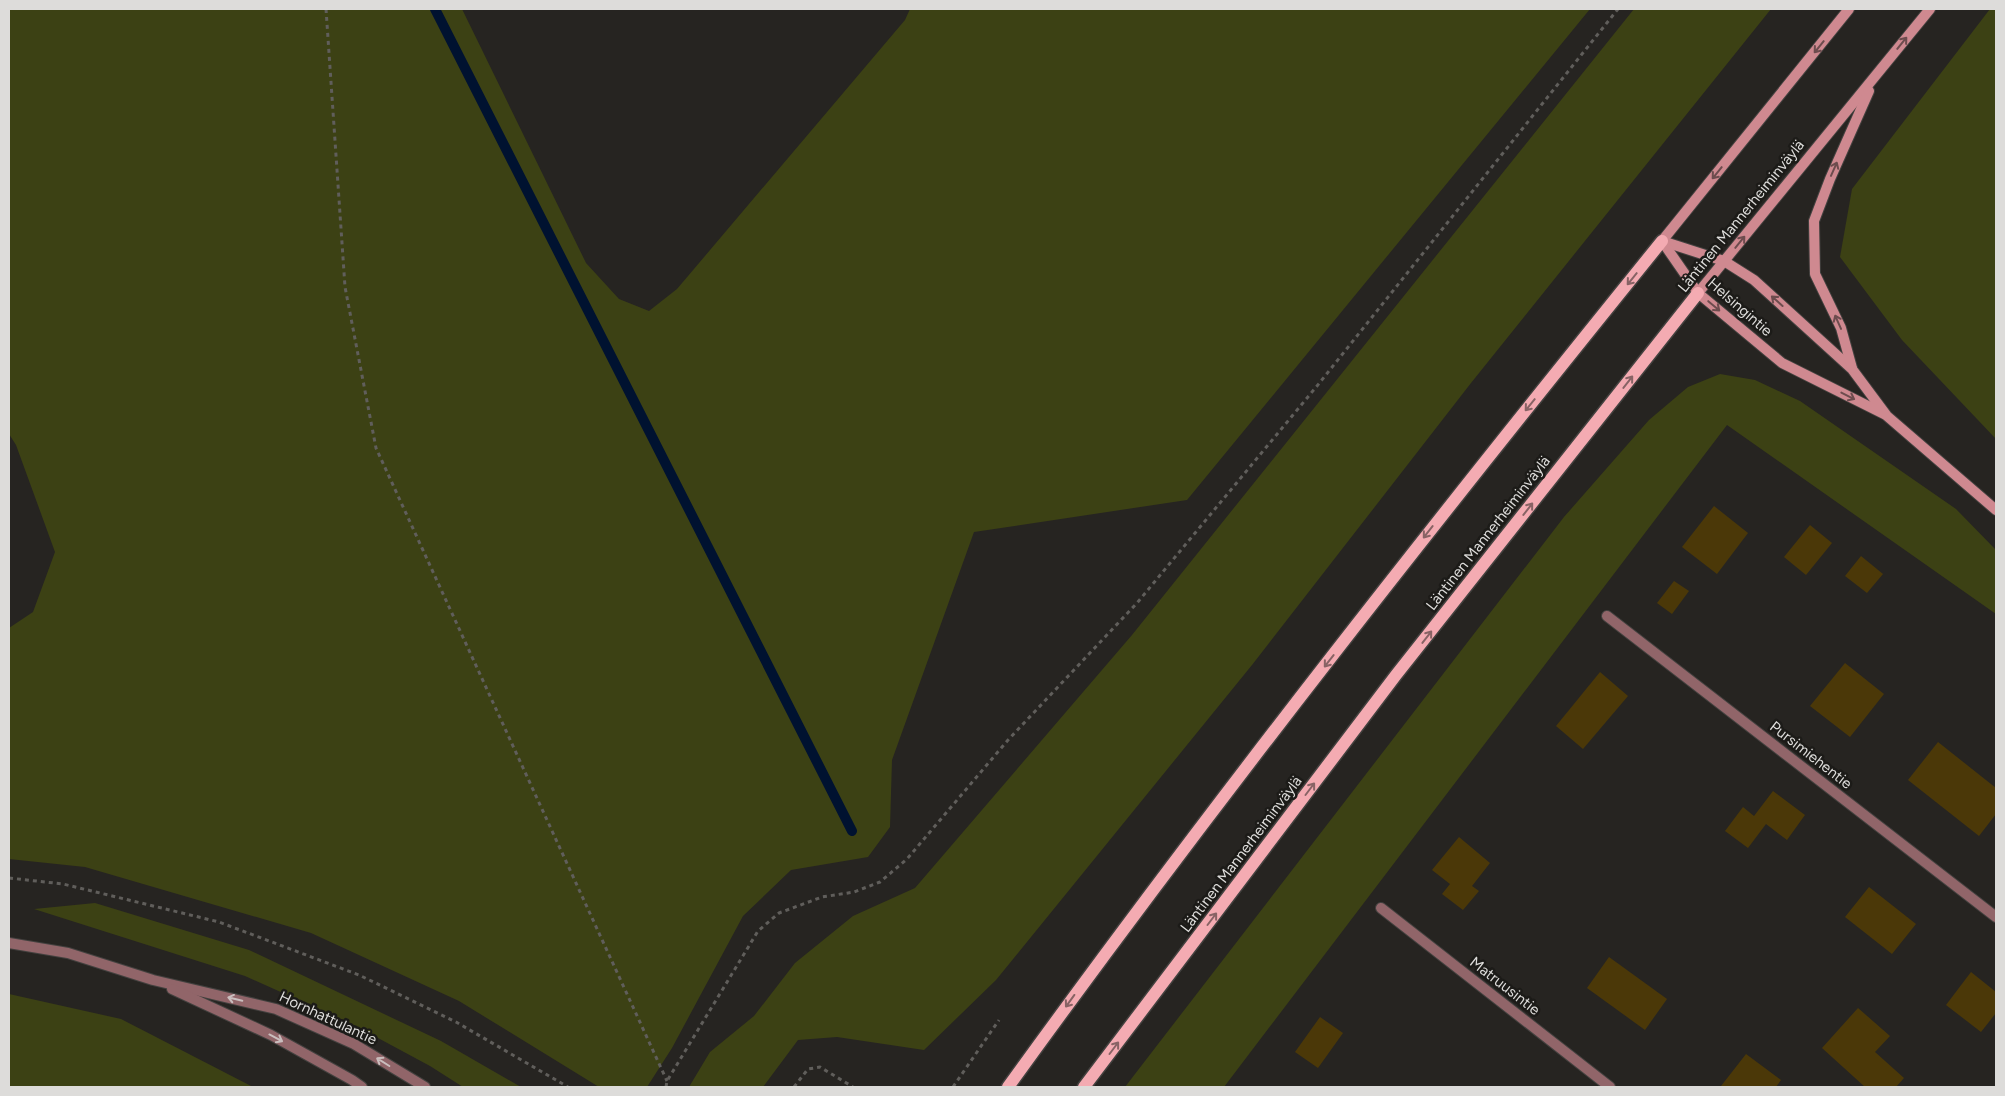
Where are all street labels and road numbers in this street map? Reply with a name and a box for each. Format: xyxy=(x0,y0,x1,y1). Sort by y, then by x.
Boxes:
street label: Läntinen Mannerheiminväylä xyxy=(1674,136,1808,296)
street label: Helsingintie xyxy=(1704,274,1776,340)
street label: Läntinen Mannerheiminväylä xyxy=(1422,452,1554,614)
street label: Pursimiehentie xyxy=(1766,717,1856,793)
street label: Läntinen Mannerheiminväylä xyxy=(1176,772,1306,936)
street label: Matruusintie xyxy=(1466,953,1544,1019)
street label: Hornhattulantie xyxy=(276,987,380,1049)

